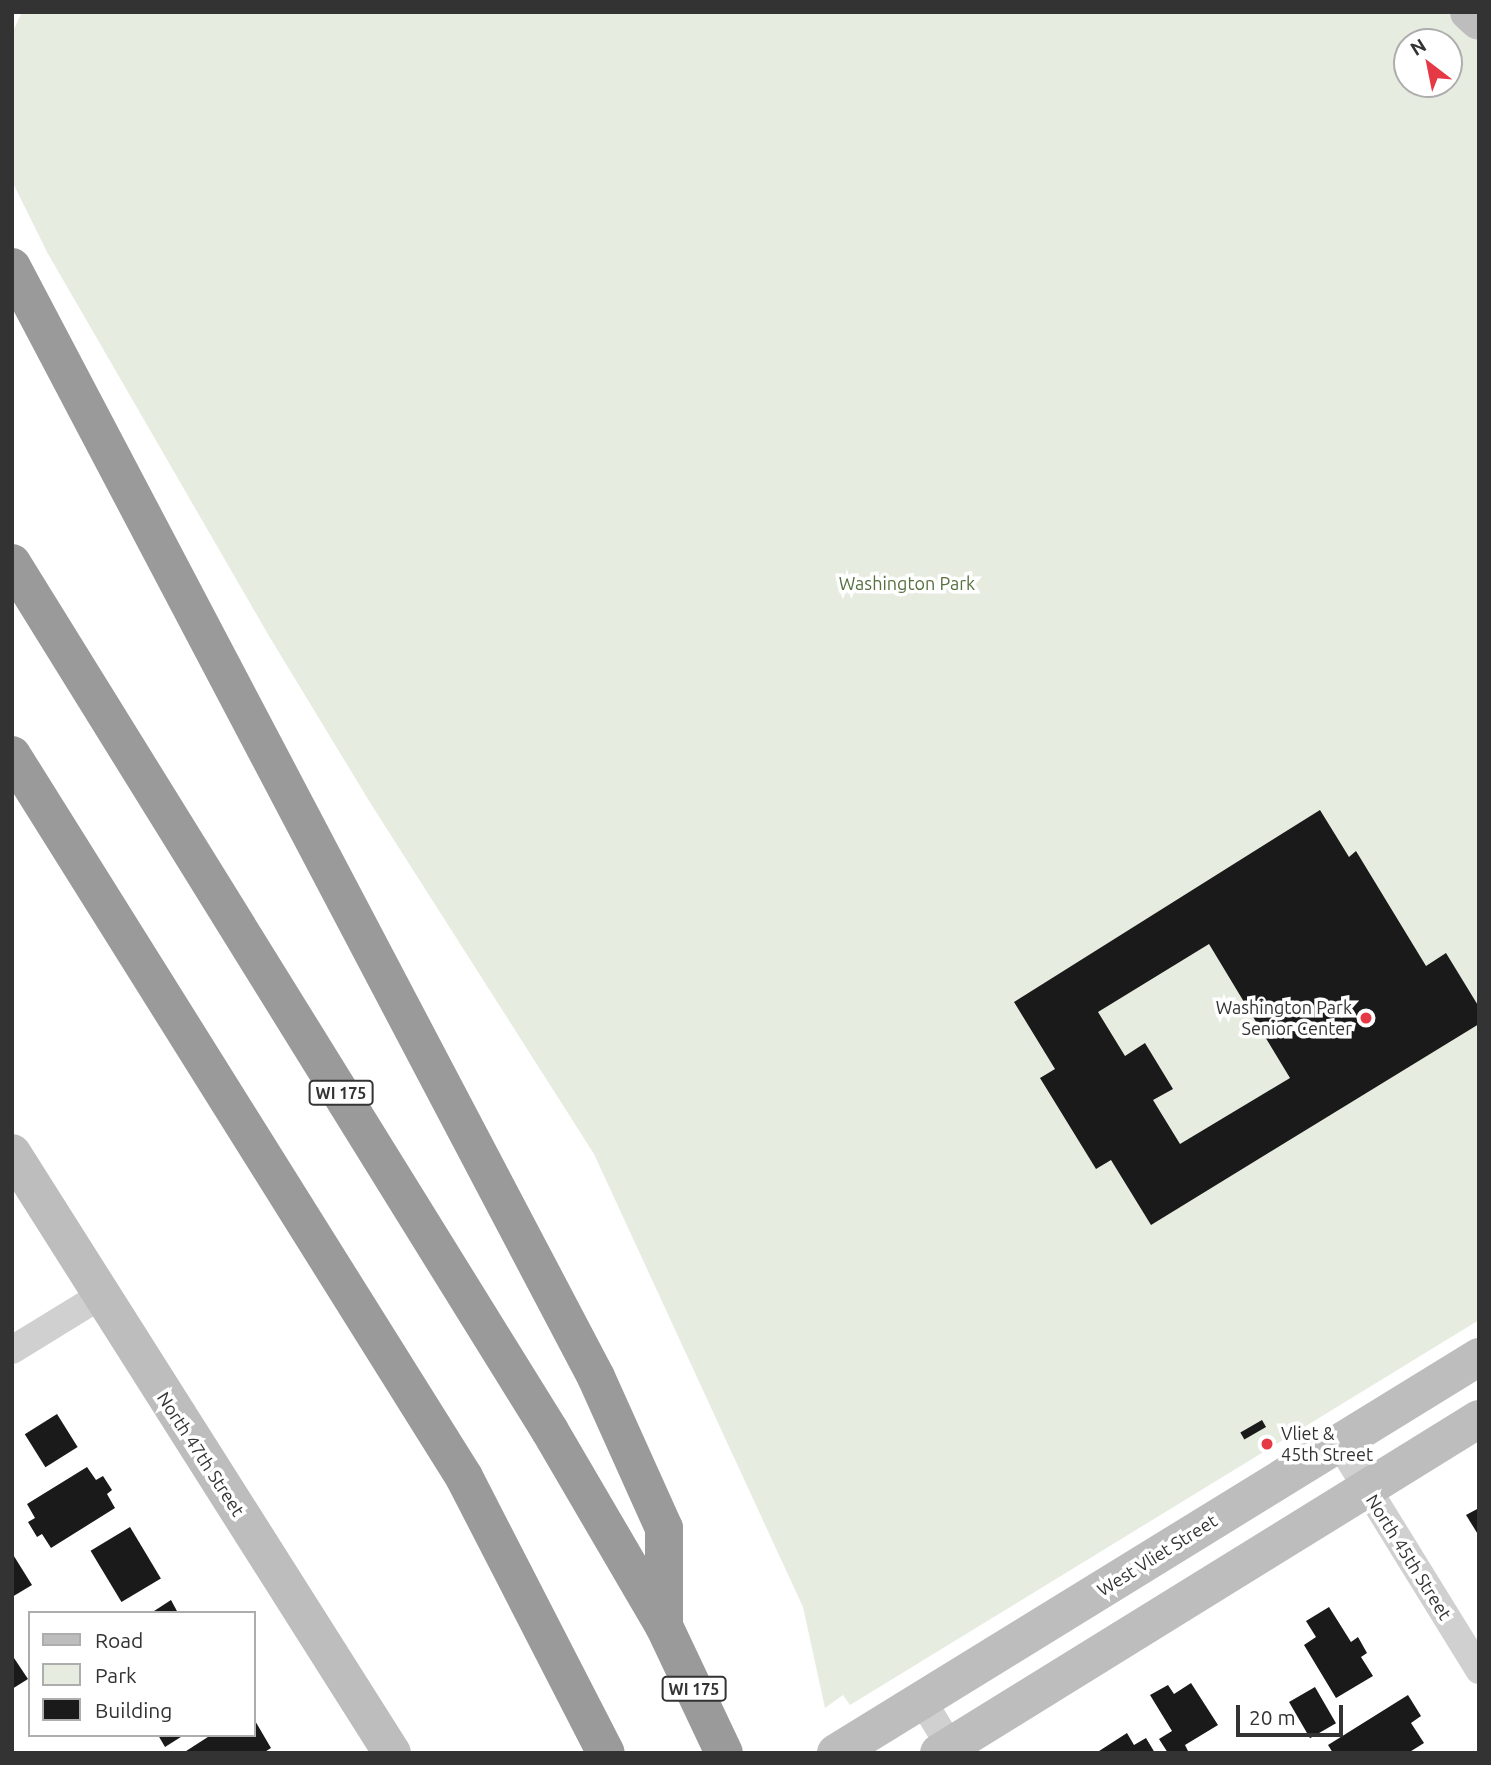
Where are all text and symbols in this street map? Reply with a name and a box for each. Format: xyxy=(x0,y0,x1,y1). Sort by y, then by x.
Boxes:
north arrow xyxy=(1393,28,1463,98)
text: N xyxy=(1406,34,1430,60)
park label: Washington Park xyxy=(839,572,975,594)
place label: Washington Park Senior Center xyxy=(1216,997,1352,1040)
marker: Washington Park Senior Center xyxy=(1358,1010,1374,1026)
road number: WI 175 xyxy=(308,1080,374,1106)
street label: North 47th Street xyxy=(153,1388,249,1520)
place label: Vliet & 45th Street xyxy=(1281,1423,1373,1466)
marker: Vliet & 45th Street xyxy=(1259,1436,1275,1452)
street label: North 45th Street xyxy=(1362,1490,1456,1624)
street label: West Vliet Street xyxy=(1093,1509,1221,1601)
legend xyxy=(28,1611,256,1737)
text: Road xyxy=(95,1628,143,1652)
text: Park xyxy=(95,1663,137,1687)
road number: WI 175 xyxy=(661,1676,727,1702)
scale bar xyxy=(1239,1692,1346,1736)
text: Building xyxy=(95,1698,172,1722)
text: 20 m xyxy=(1249,1705,1296,1729)

